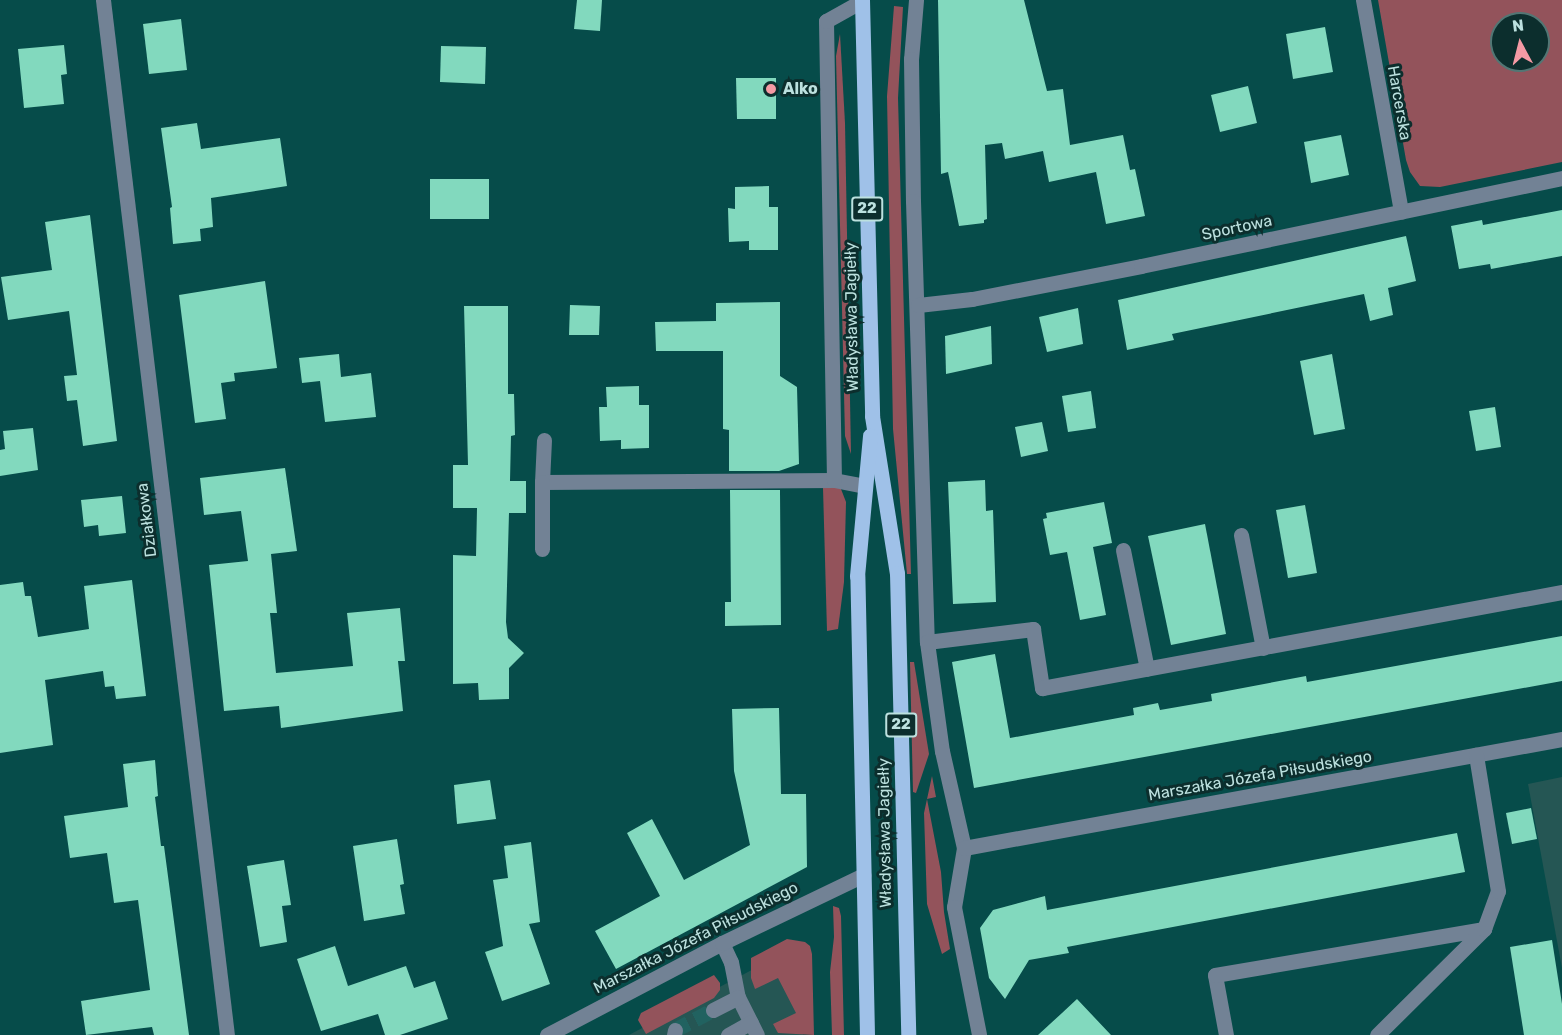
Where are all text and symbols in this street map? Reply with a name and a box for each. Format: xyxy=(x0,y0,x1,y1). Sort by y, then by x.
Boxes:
north arrow xyxy=(1490,12,1550,72)
text: N xyxy=(1511,15,1525,36)
street label: Harcerska xyxy=(1383,64,1415,142)
place label: Alko xyxy=(783,79,818,99)
marker: Alko xyxy=(764,82,778,96)
road number: 22 xyxy=(850,197,884,221)
street label: Sportowa xyxy=(1200,211,1274,245)
street label: Władysława Jagiełły xyxy=(841,242,863,392)
street label: Działkowa xyxy=(133,482,161,558)
road number: 22 xyxy=(884,713,918,737)
street label: Marszałka Józefa Piłsudskiego xyxy=(1147,747,1373,805)
street label: Władysława Jagiełły xyxy=(874,758,896,908)
street label: Marszałka Józefa Piłsudskiego xyxy=(591,878,801,998)

